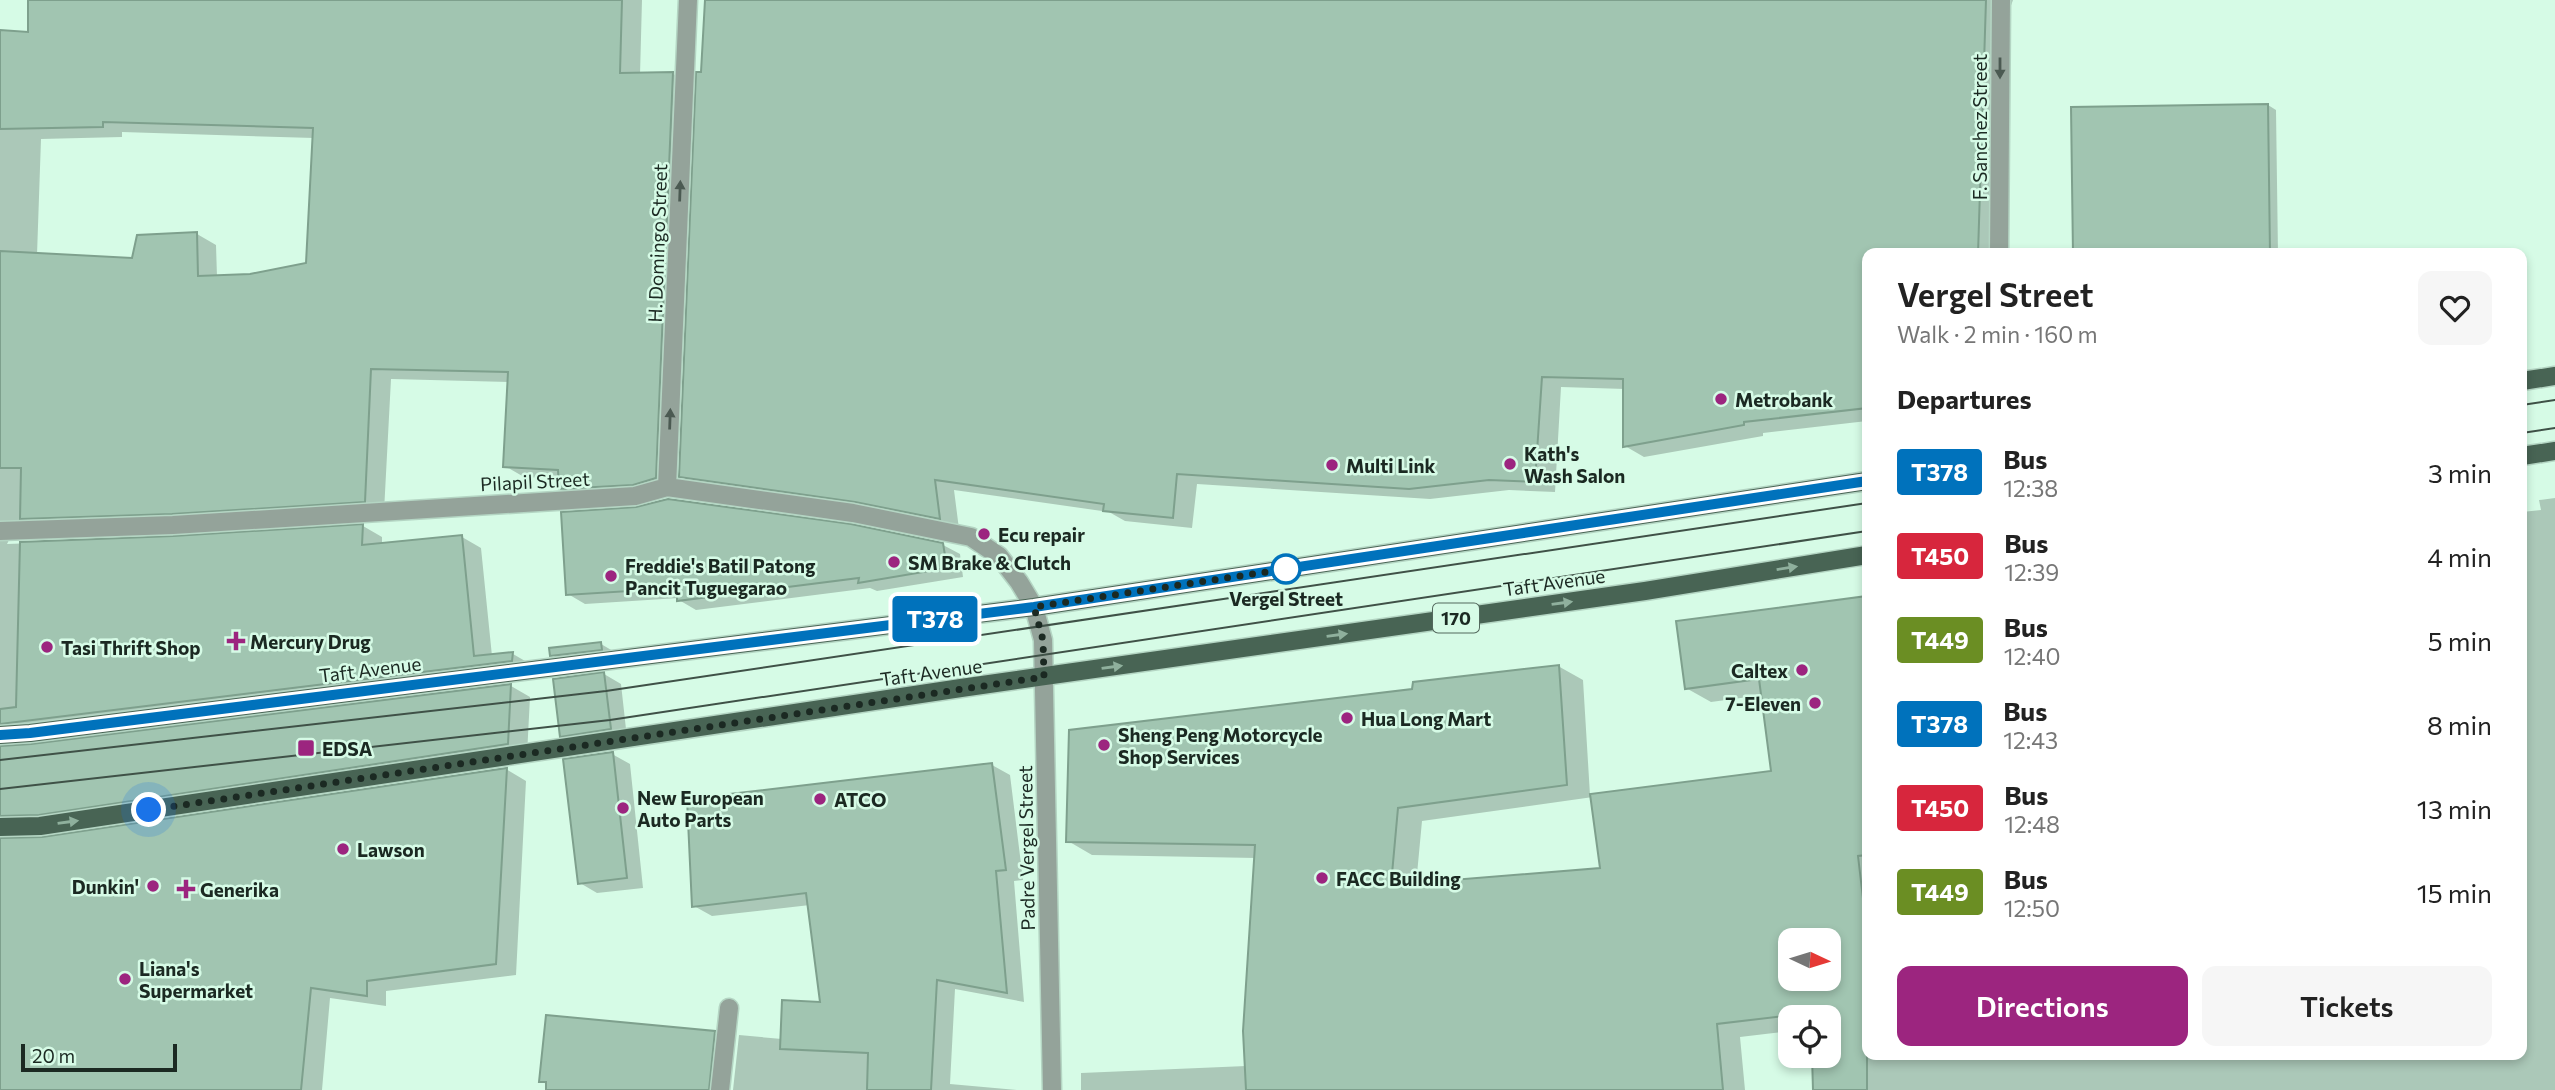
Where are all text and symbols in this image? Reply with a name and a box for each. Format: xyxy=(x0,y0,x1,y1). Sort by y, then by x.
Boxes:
street label: F. Sanchez Street xyxy=(1968,54,1991,200)
one-way arrow xyxy=(1994,57,2006,79)
street label: H. Domingo Street xyxy=(643,163,671,323)
one-way arrow xyxy=(674,180,685,202)
button: heart xyxy=(2418,271,2492,345)
text: Vergel Street xyxy=(1897,273,2093,314)
text: Walk · 2 min · 160 m xyxy=(1897,320,2098,348)
text: Departures xyxy=(1897,383,2032,414)
place label: Metrobank xyxy=(1735,388,1833,411)
marker: Metrobank xyxy=(1713,391,1729,407)
one-way arrow xyxy=(665,408,676,430)
place label: Kath's Wash Salon xyxy=(1524,442,1625,487)
text: Bus xyxy=(2003,443,2047,474)
place label: Multi Link xyxy=(1346,454,1435,477)
marker: Kath's Wash Salon xyxy=(1502,456,1518,472)
marker: Multi Link xyxy=(1324,457,1340,473)
text: T378 xyxy=(1911,457,1968,486)
text: 3 min xyxy=(2428,457,2492,488)
street label: Pilapil Street xyxy=(480,467,591,495)
text: 12:38 xyxy=(2003,474,2058,502)
place label: Ecu repair xyxy=(998,523,1085,546)
marker: Ecu repair xyxy=(976,526,992,542)
text: Bus xyxy=(2004,527,2048,558)
text: T450 xyxy=(1911,541,1969,570)
text: 4 min xyxy=(2427,541,2492,572)
place label: SM Brake & Clutch xyxy=(908,551,1071,574)
place label: Freddie's Batil Patong Pancit Tuguegarao xyxy=(625,554,816,599)
marker: SM Brake & Clutch xyxy=(886,554,902,570)
marker: Vergel Street xyxy=(1271,554,1301,584)
text: 12:39 xyxy=(2004,558,2059,586)
one-way arrow xyxy=(1776,562,1798,573)
street label: Taft Avenue xyxy=(1502,563,1606,601)
marker: Freddie's Batil Patong Pancit Tuguegarao xyxy=(603,568,619,584)
place label: Vergel Street xyxy=(1229,587,1343,610)
line badge: T378 xyxy=(886,596,984,642)
one-way arrow xyxy=(1551,597,1573,608)
text: T378 xyxy=(906,604,964,633)
road number: 170 xyxy=(1433,604,1479,632)
text: Bus xyxy=(2004,611,2048,642)
text: T449 xyxy=(1911,625,1969,654)
text: 5 min xyxy=(2428,625,2492,656)
one-way arrow xyxy=(1326,629,1348,640)
place label: Mercury Drug xyxy=(250,630,371,653)
marker: Mercury Drug xyxy=(228,633,244,649)
place label: Tasi Thrift Shop xyxy=(61,636,201,659)
marker: Tasi Thrift Shop xyxy=(39,639,55,655)
text: 12:40 xyxy=(2004,642,2061,670)
street label: Taft Avenue xyxy=(318,651,422,687)
street label: Taft Avenue xyxy=(879,653,983,691)
place label: Caltex xyxy=(1731,659,1788,682)
one-way arrow xyxy=(1101,661,1123,672)
marker: Caltex xyxy=(1794,662,1810,678)
place label: 7-Eleven xyxy=(1725,692,1801,715)
marker: 7-Eleven xyxy=(1807,695,1823,711)
text: Bus xyxy=(2003,695,2047,726)
place label: Hua Long Mart xyxy=(1361,707,1491,730)
text: T378 xyxy=(1911,709,1968,738)
text: 8 min xyxy=(2427,709,2492,740)
marker: Hua Long Mart xyxy=(1339,710,1355,726)
place label: Sheng Peng Motorcycle Shop Services xyxy=(1118,723,1323,768)
text: 12:43 xyxy=(2003,726,2058,754)
place label: EDSA xyxy=(322,737,373,760)
marker: Sheng Peng Motorcycle Shop Services xyxy=(1096,737,1112,753)
marker: EDSA xyxy=(296,738,316,758)
street label: Padre Vergel Street xyxy=(1013,765,1039,931)
text: Bus xyxy=(2004,779,2048,810)
place label: New European Auto Parts xyxy=(637,786,764,831)
place label: ATCO xyxy=(834,788,886,811)
marker: ATCO xyxy=(812,791,828,807)
your location xyxy=(131,792,166,827)
text: T450 xyxy=(1911,793,1969,822)
text: 13 min xyxy=(2417,793,2492,824)
marker: New European Auto Parts xyxy=(615,800,631,816)
text: 12:48 xyxy=(2004,810,2060,838)
one-way arrow xyxy=(57,816,79,827)
place label: Lawson xyxy=(357,838,425,861)
marker: Lawson xyxy=(335,841,351,857)
text: Bus xyxy=(2004,863,2048,894)
place label: FACC Building xyxy=(1336,867,1461,890)
marker: FACC Building xyxy=(1314,870,1330,886)
place label: Dunkin' xyxy=(72,875,139,898)
text: T449 xyxy=(1911,877,1969,906)
text: 15 min xyxy=(2417,877,2492,908)
marker: Dunkin' xyxy=(145,878,161,894)
place label: Generika xyxy=(200,878,279,901)
marker: Generika xyxy=(178,881,194,897)
text: 12:50 xyxy=(2004,894,2060,922)
north arrow xyxy=(1778,928,1841,990)
map controls xyxy=(1778,928,1841,1068)
place label: Liana's Supermarket xyxy=(139,957,253,1002)
button: Directions xyxy=(1897,966,2188,1046)
button: Tickets xyxy=(2202,966,2492,1046)
marker: Liana's Supermarket xyxy=(117,971,133,987)
button: locate xyxy=(1778,1005,1841,1068)
scale bar xyxy=(21,1041,177,1073)
text: 20 m xyxy=(32,1044,75,1067)

